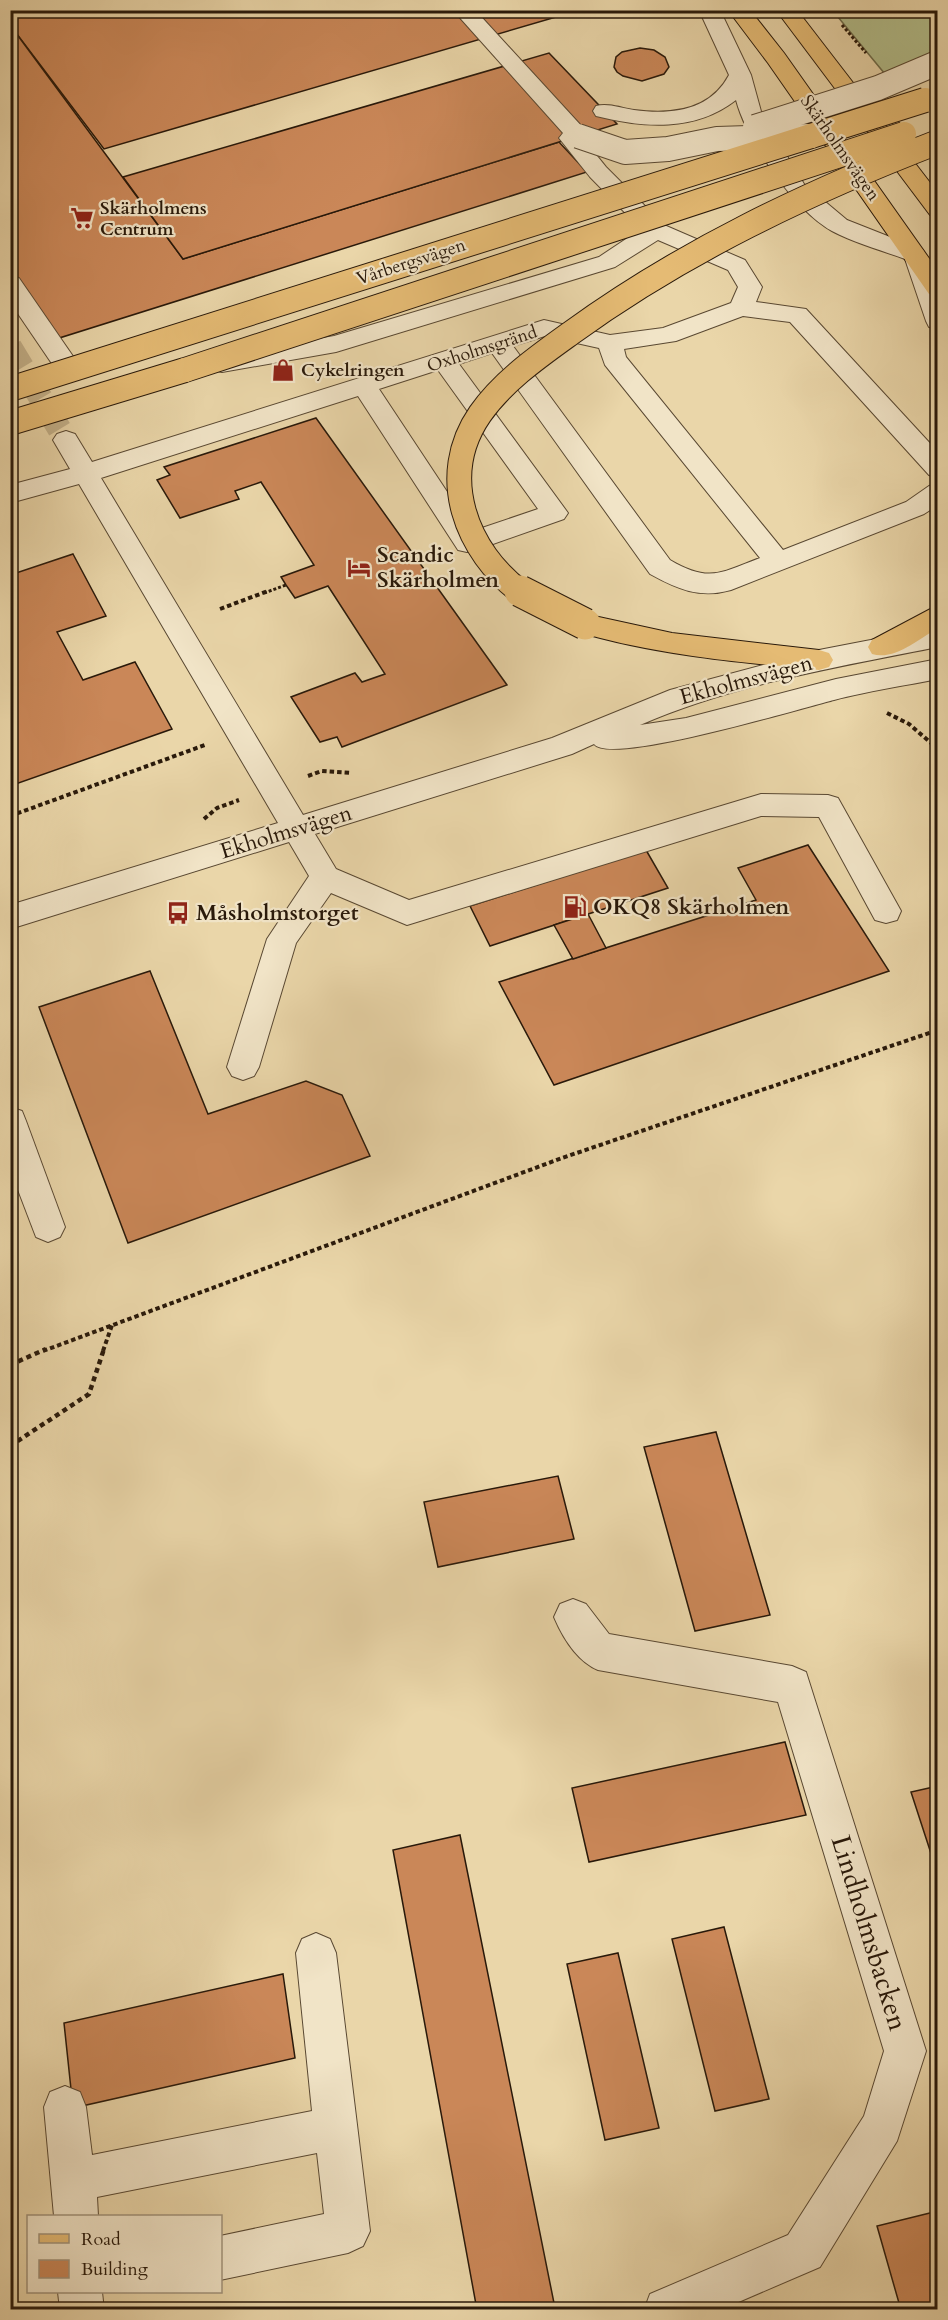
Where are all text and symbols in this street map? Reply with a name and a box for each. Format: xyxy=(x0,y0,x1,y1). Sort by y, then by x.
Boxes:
street label: Skärholmsvägen xyxy=(794,90,886,207)
place label: Skärholmens Centrum xyxy=(100,196,207,242)
supermarket icon: Skärholmens Centrum xyxy=(69,205,95,231)
street label: Vårbergsvägen xyxy=(353,232,470,291)
street label: Oxholmsgränd xyxy=(424,319,541,379)
shop icon: Cykelringen xyxy=(270,357,296,383)
place label: Cykelringen xyxy=(301,358,405,383)
place label: Scandic Skärholmen xyxy=(377,540,499,595)
hotel icon: Scandic Skärholmen xyxy=(346,555,372,581)
street label: Ekholmsvägen xyxy=(676,648,816,712)
street label: Ekholmsvägen xyxy=(216,798,356,866)
place label: OKQ8 Skärholmen xyxy=(593,892,789,922)
fuel station icon: OKQ8 Skärholmen xyxy=(562,894,588,920)
place label: Måsholmstorget xyxy=(196,898,359,928)
bus stop icon: Måsholmstorget xyxy=(165,900,191,926)
street label: Lindholmsbacken xyxy=(822,1831,916,2036)
legend xyxy=(27,2215,222,2293)
text: Road xyxy=(81,2227,121,2252)
text: Building xyxy=(81,2257,149,2282)

